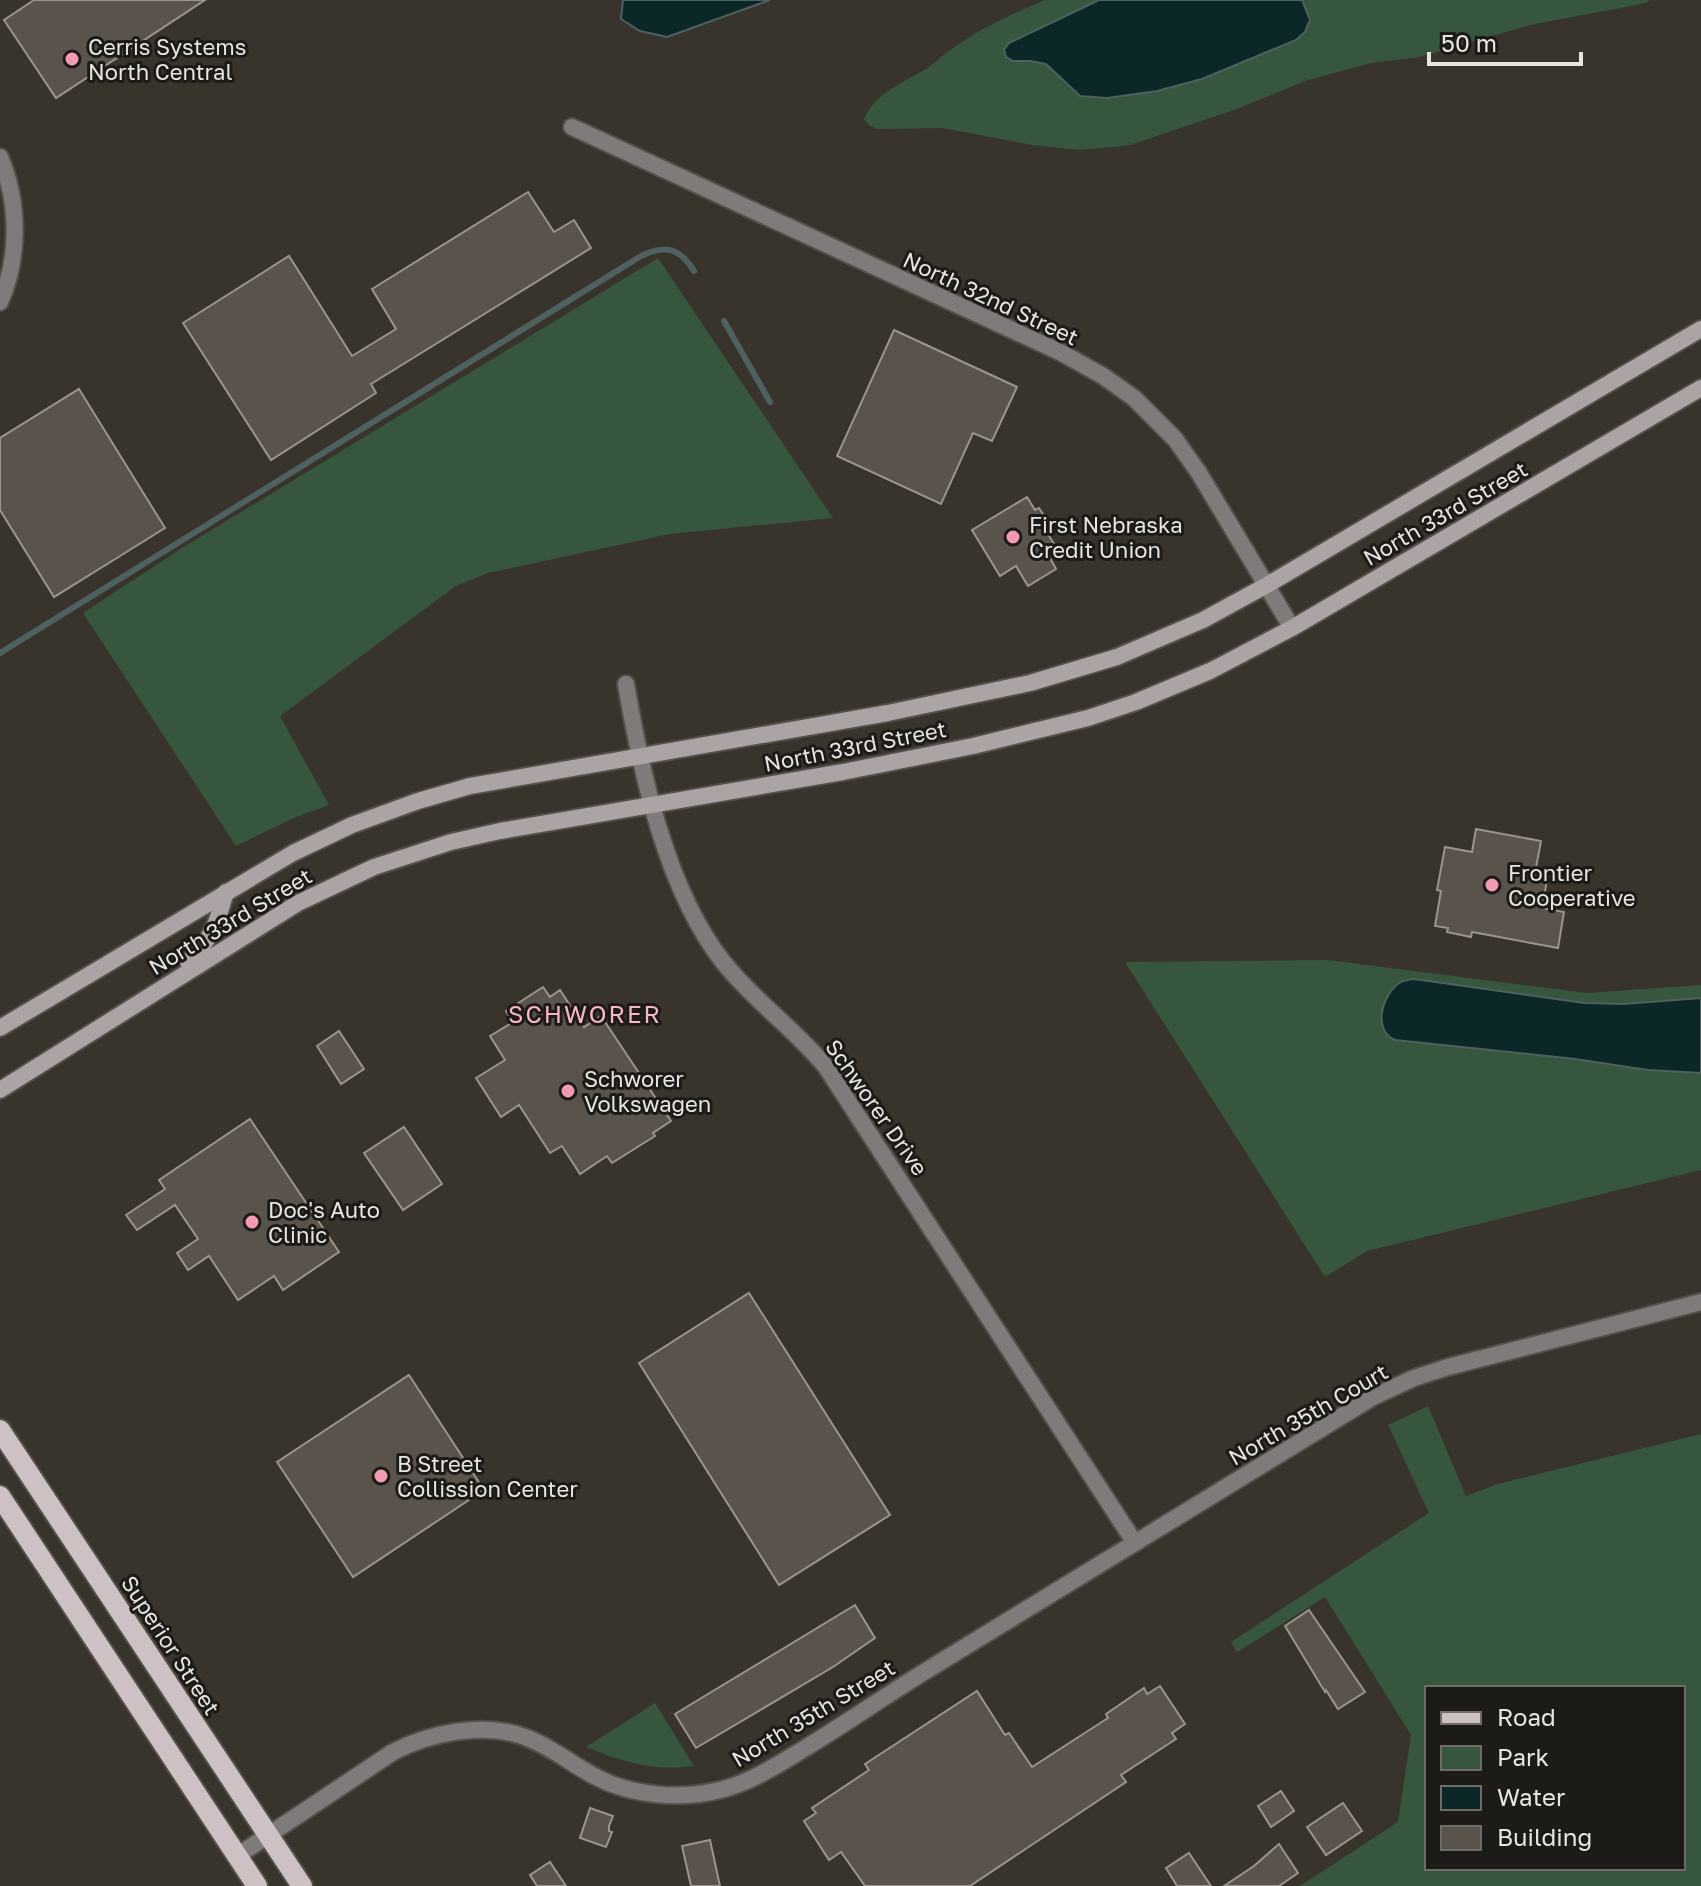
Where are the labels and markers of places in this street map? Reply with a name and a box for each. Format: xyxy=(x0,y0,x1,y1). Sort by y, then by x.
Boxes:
place label: Cerris Systems North Central xyxy=(88,33,246,85)
marker: Cerris Systems North Central xyxy=(63,50,81,68)
place label: First Nebraska Credit Union xyxy=(1029,511,1183,563)
marker: First Nebraska Credit Union xyxy=(1004,528,1022,546)
place label: Frontier Cooperative xyxy=(1508,859,1636,911)
marker: Frontier Cooperative xyxy=(1483,876,1501,894)
place label: Schworer Volkswagen xyxy=(584,1065,711,1117)
marker: Schworer Volkswagen xyxy=(559,1082,577,1100)
place label: Doc's Auto Clinic xyxy=(268,1196,380,1248)
marker: Doc's Auto Clinic xyxy=(243,1213,261,1231)
place label: B Street Collission Center xyxy=(397,1450,578,1502)
marker: B Street Collission Center xyxy=(372,1467,390,1485)

